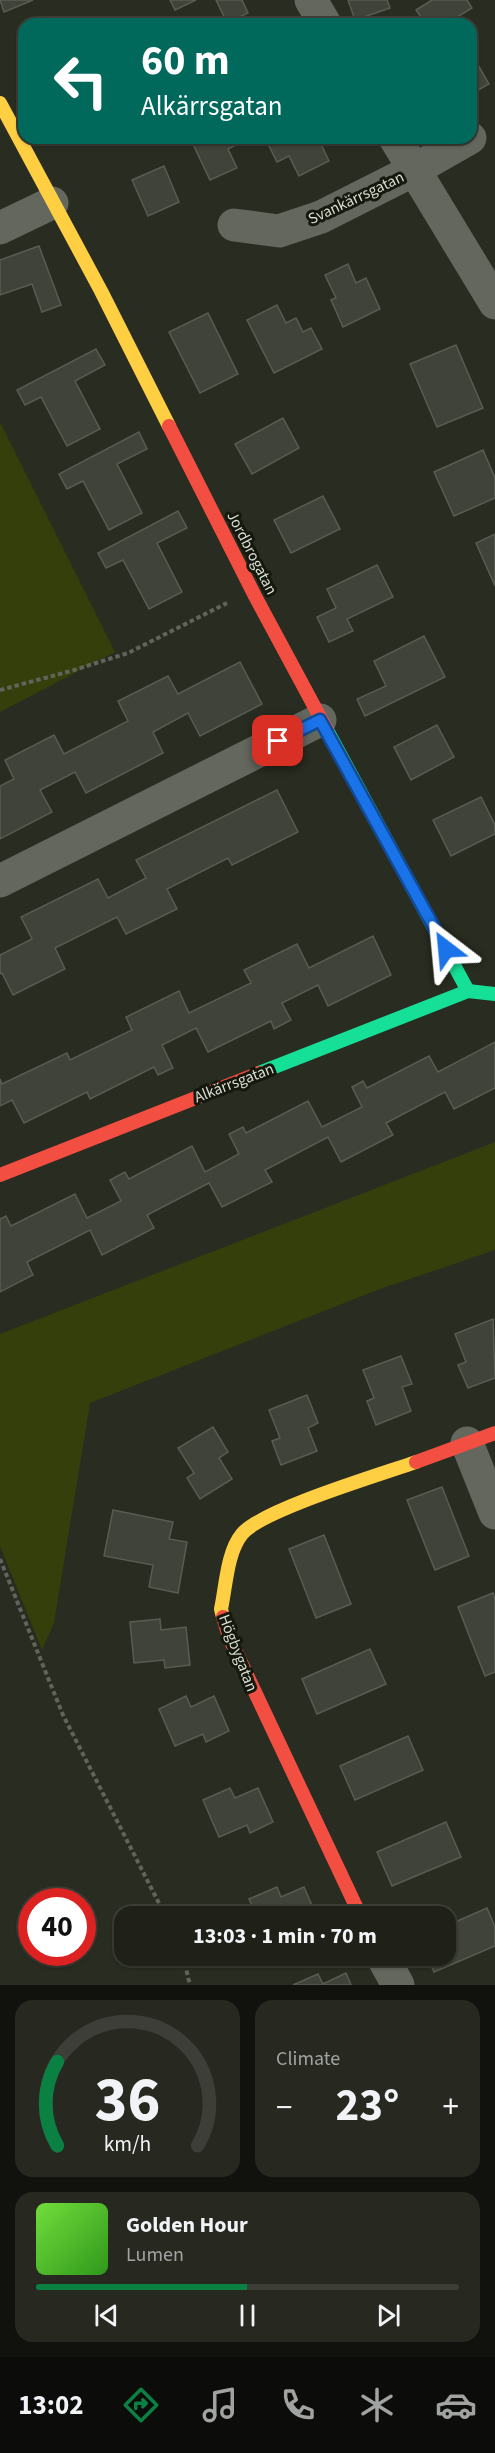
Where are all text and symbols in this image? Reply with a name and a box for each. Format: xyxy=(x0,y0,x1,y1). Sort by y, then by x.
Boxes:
text: 60 m xyxy=(141,31,230,91)
icon: left xyxy=(42,42,120,120)
text: Alkärrsgatan xyxy=(141,87,283,126)
street label: Svankärrsgatan xyxy=(304,166,408,230)
street label: Jordbrogatan xyxy=(222,507,282,599)
pin xyxy=(252,715,303,766)
icon: arrive xyxy=(261,724,294,757)
position arrow xyxy=(414,917,478,981)
street label: Alkärrsgatan xyxy=(191,1058,277,1108)
street label: Högbygatan xyxy=(213,1611,263,1695)
speed limit sign: 40 xyxy=(18,1888,96,1966)
text: 13:03 · 1 min · 70 m xyxy=(193,1920,377,1952)
text: Climate xyxy=(276,2045,340,2073)
text: 36 xyxy=(95,2056,160,2145)
text: 23° xyxy=(336,2074,399,2138)
text: − xyxy=(276,2084,292,2131)
text: + xyxy=(443,2084,459,2131)
text: km/h xyxy=(104,2129,151,2160)
text: Golden Hour xyxy=(126,2209,248,2241)
text: Lumen xyxy=(126,2241,184,2269)
icon: previous xyxy=(90,2299,123,2332)
icon: pause xyxy=(231,2299,264,2332)
icon: next xyxy=(372,2299,405,2332)
icon: directions xyxy=(120,2384,162,2426)
icon: music xyxy=(199,2384,241,2426)
icon: phone xyxy=(277,2384,319,2426)
icon: climate xyxy=(356,2384,398,2426)
icon: car xyxy=(435,2384,477,2426)
text: 13:02 xyxy=(18,2386,83,2425)

